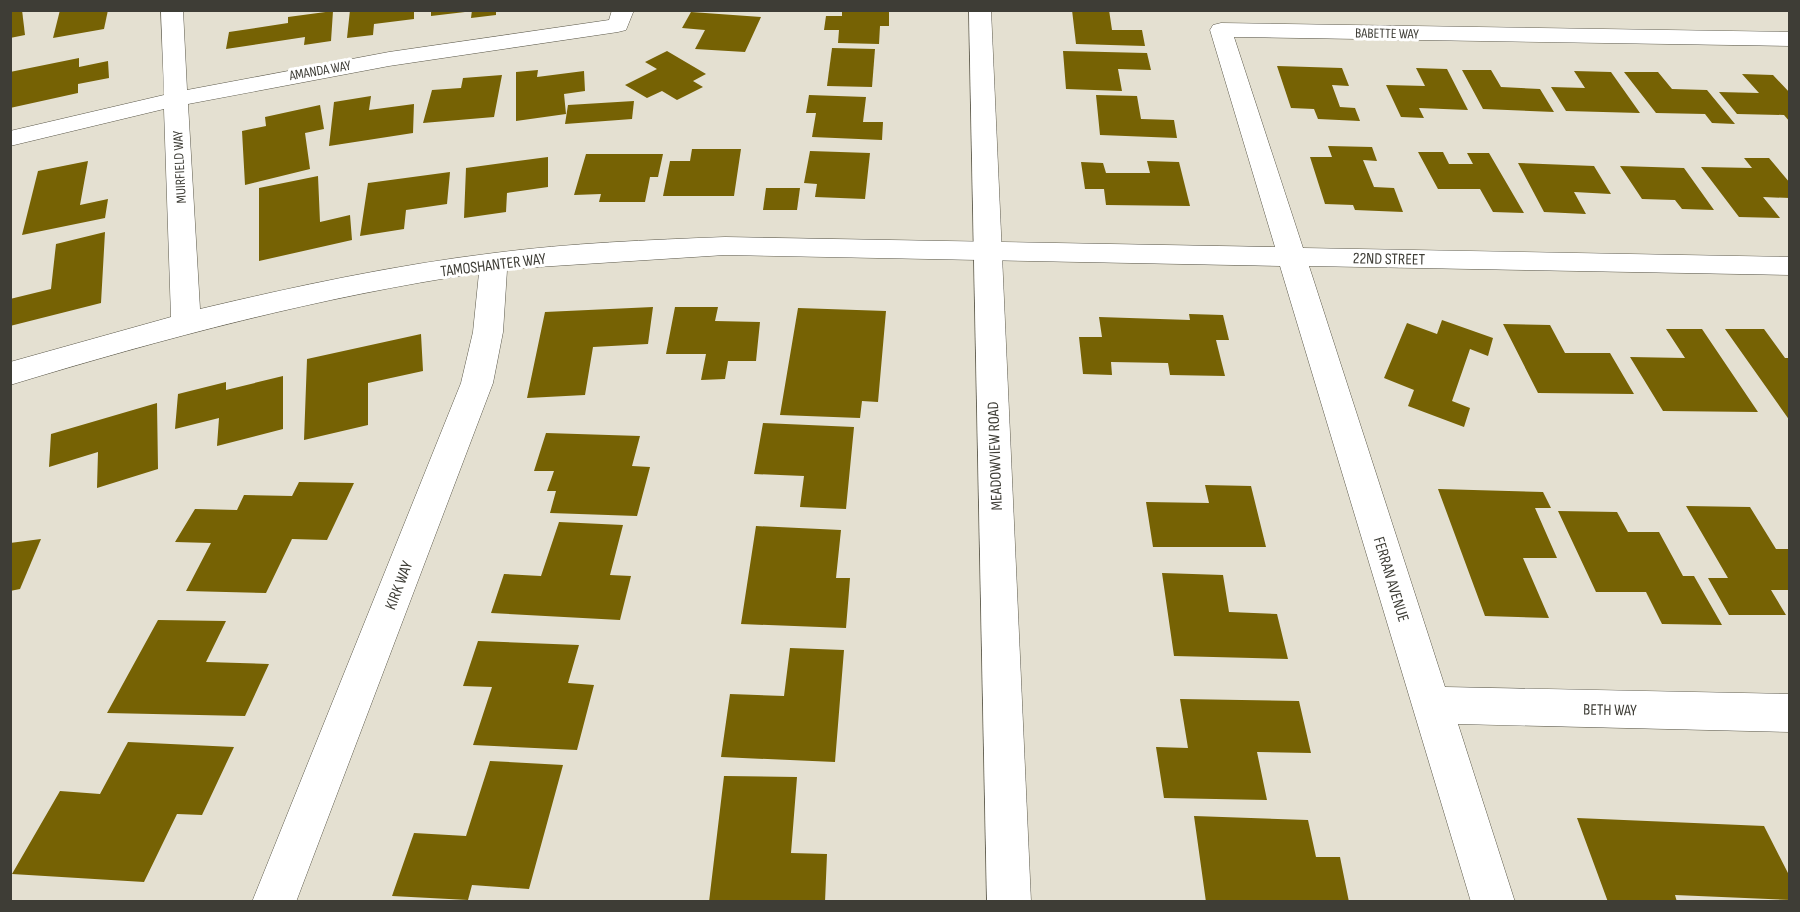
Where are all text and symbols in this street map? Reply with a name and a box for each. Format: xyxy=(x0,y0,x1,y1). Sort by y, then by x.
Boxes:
street label: BABETTE WAY xyxy=(1355,24,1419,43)
street label: AMANDA WAY xyxy=(287,57,352,84)
street label: MUIRFIELD WAY xyxy=(169,130,190,204)
street label: 22ND STREET xyxy=(1353,249,1426,270)
street label: TAMOSHANTER WAY xyxy=(439,250,547,281)
street label: MEADOWVIEW ROAD xyxy=(984,401,1007,511)
street label: FERRAN AVENUE xyxy=(1369,535,1413,624)
street label: KIRK WAY xyxy=(381,558,417,613)
street label: BETH WAY xyxy=(1583,701,1637,720)

